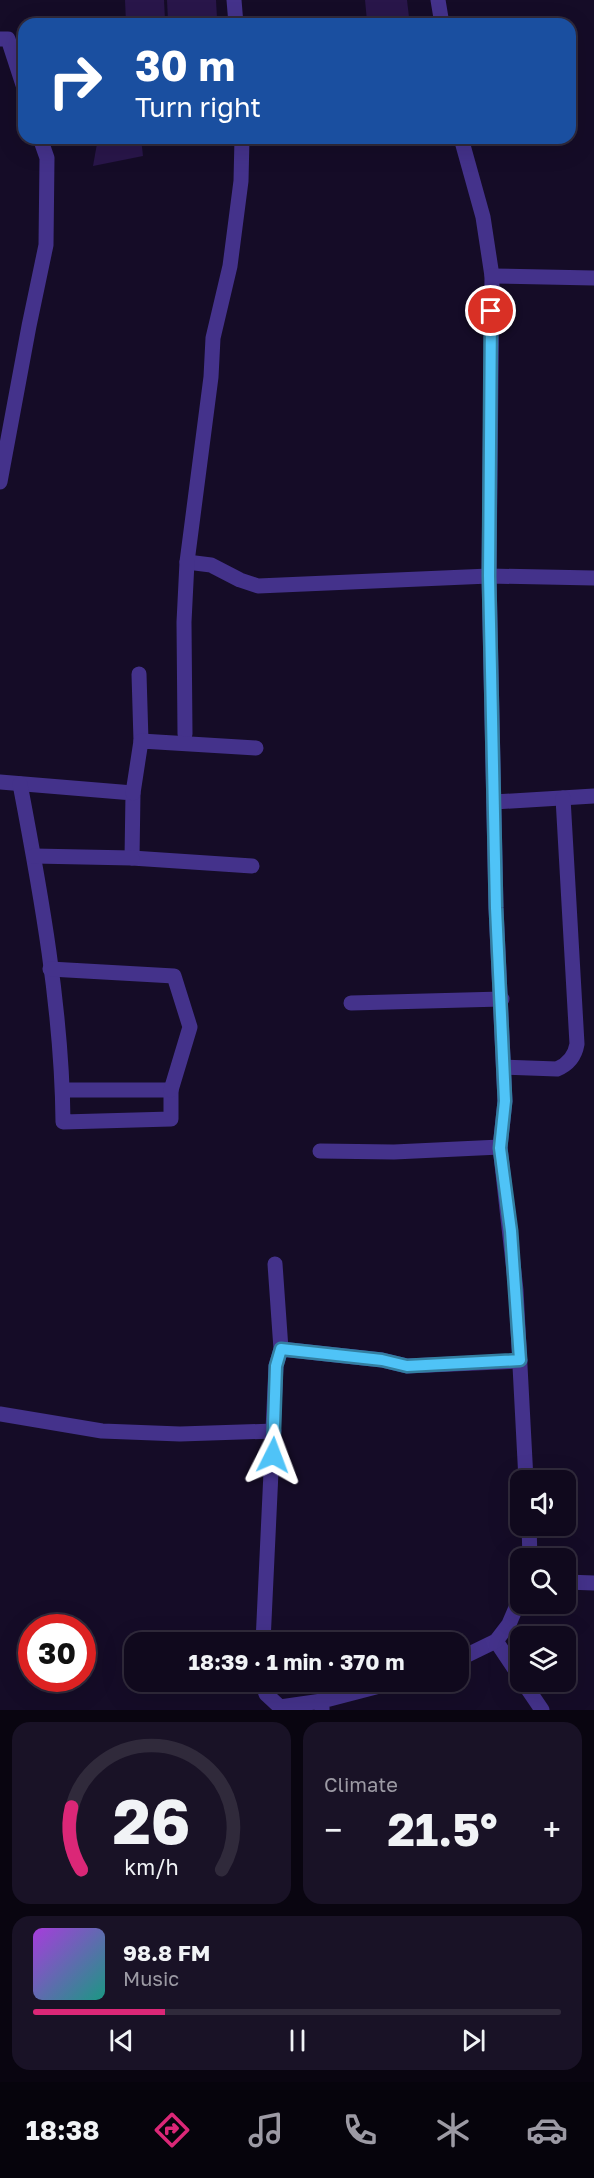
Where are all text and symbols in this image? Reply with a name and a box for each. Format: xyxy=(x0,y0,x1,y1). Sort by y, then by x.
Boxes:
text: 30 m xyxy=(135,40,235,90)
icon: right xyxy=(36,42,114,120)
text: Turn right xyxy=(135,91,261,123)
pin xyxy=(465,285,516,336)
icon: arrive xyxy=(474,294,507,327)
position arrow xyxy=(241,1423,305,1487)
map controls xyxy=(510,1470,576,1692)
button: sound xyxy=(510,1470,576,1536)
button: search xyxy=(510,1548,576,1614)
speed limit sign: 30 xyxy=(18,1614,96,1692)
button: layers xyxy=(510,1626,576,1692)
text: 18:39 · 1 min · 370 m xyxy=(189,1648,404,1675)
text: Climate xyxy=(324,1772,398,1796)
text: 26 xyxy=(113,1783,190,1858)
text: 21.5° xyxy=(387,1802,498,1856)
text: − xyxy=(324,1810,342,1849)
text: + xyxy=(543,1810,561,1849)
text: km/h xyxy=(124,1854,179,1880)
text: 98.8 FM xyxy=(123,1939,210,1966)
text: Music xyxy=(123,1966,179,1990)
icon: previous xyxy=(105,2024,138,2057)
icon: pause xyxy=(281,2024,314,2057)
icon: next xyxy=(457,2024,490,2057)
icon: directions xyxy=(151,2109,193,2151)
icon: music xyxy=(245,2109,287,2151)
icon: phone xyxy=(339,2109,381,2151)
icon: climate xyxy=(432,2109,474,2151)
icon: car xyxy=(526,2109,568,2151)
text: 18:38 xyxy=(26,2114,99,2146)

